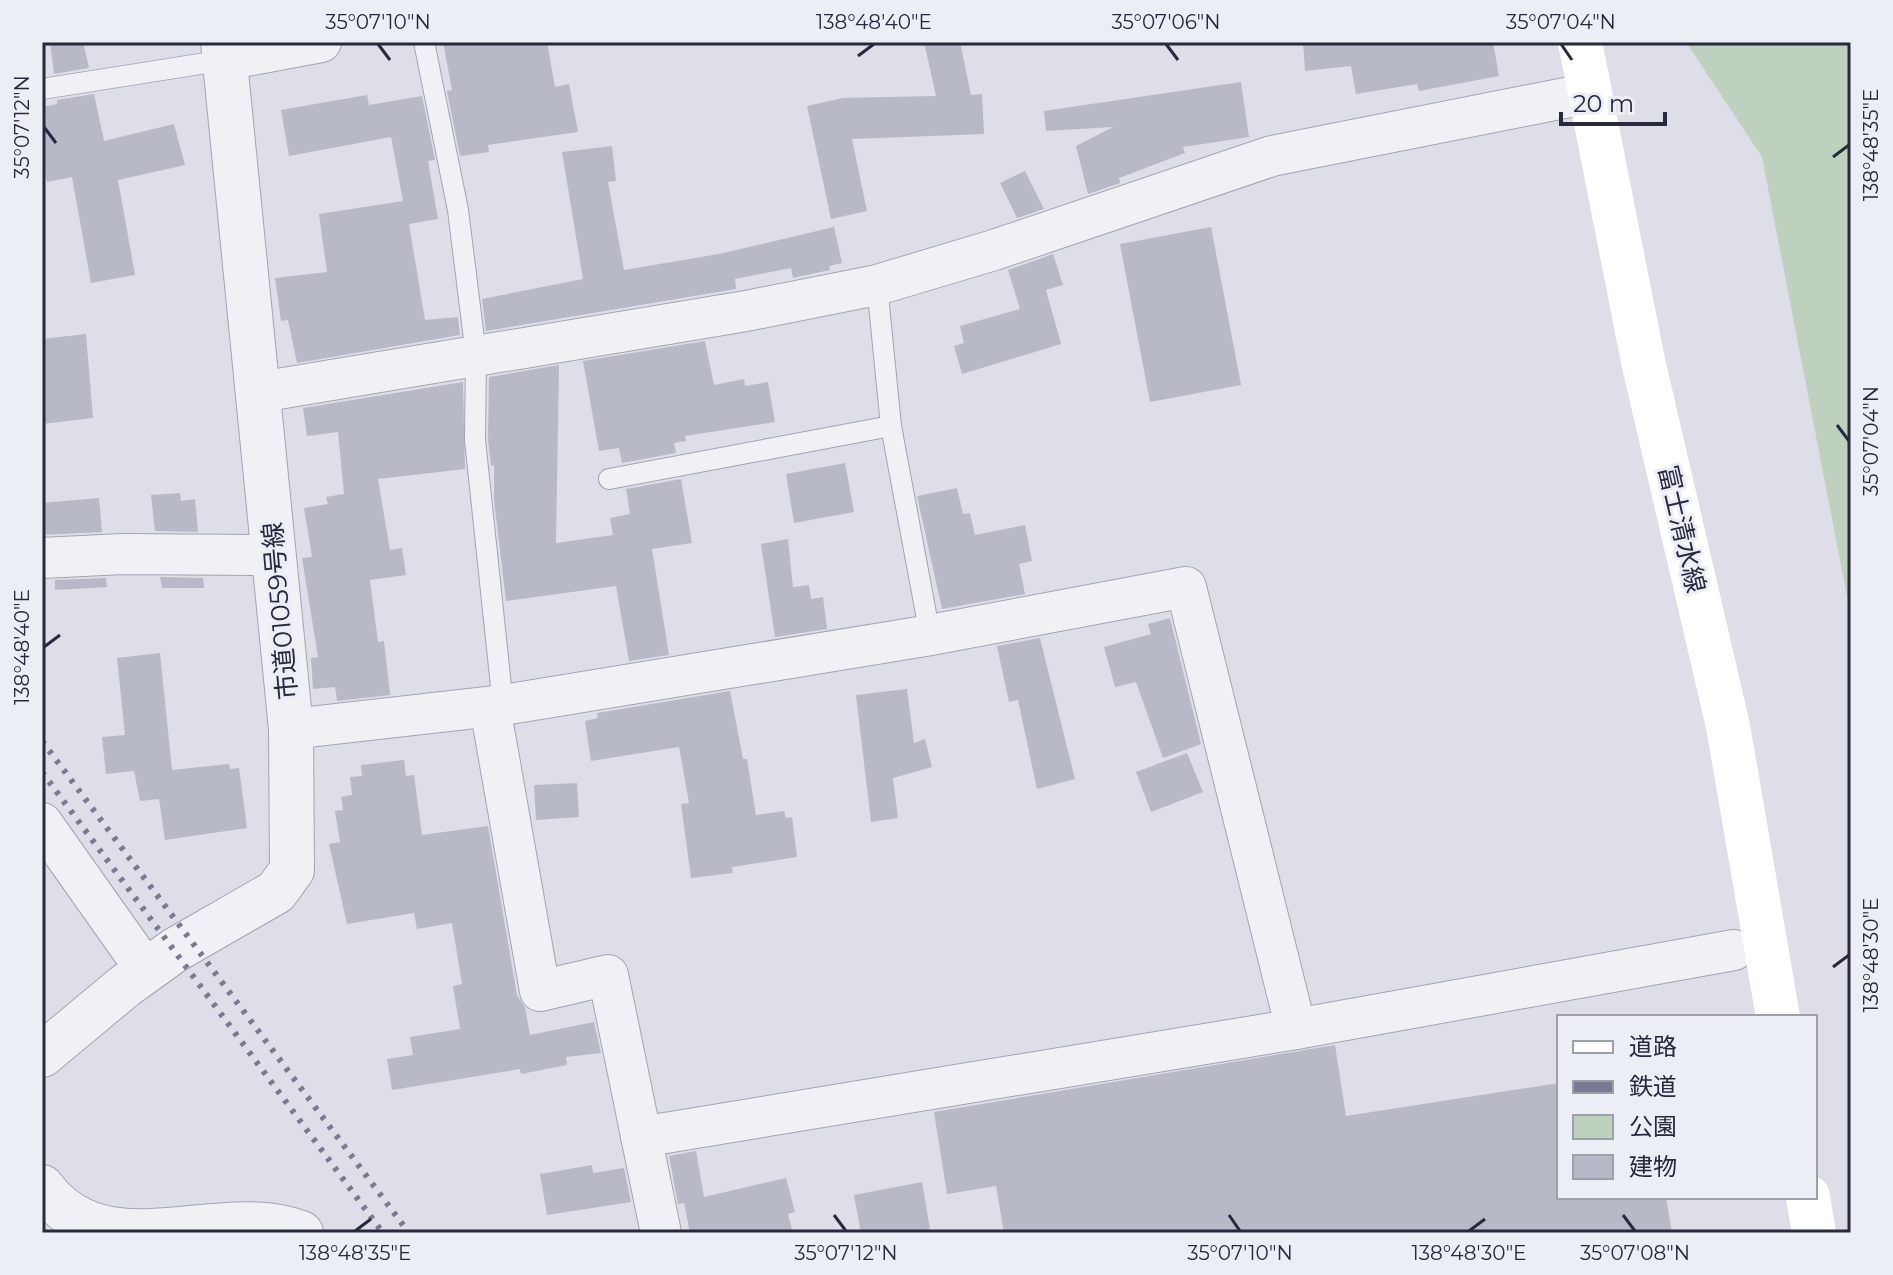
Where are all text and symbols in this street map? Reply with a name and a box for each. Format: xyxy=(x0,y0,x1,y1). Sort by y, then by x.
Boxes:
text: 35°07'10"N xyxy=(325,10,431,34)
text: 138°48'40"E xyxy=(816,10,932,34)
text: 35°07'06"N xyxy=(1111,10,1221,34)
text: 35°07'04"N xyxy=(1506,10,1616,34)
text: 35°07'12"N xyxy=(10,75,34,179)
scale bar xyxy=(1561,76,1665,126)
text: 20 m xyxy=(1573,89,1634,118)
text: 138°48'35"E xyxy=(1859,89,1883,201)
text: 35°07'04"N xyxy=(1859,386,1883,496)
street label: 富士清水線 xyxy=(1652,462,1712,596)
street label: 市道01059号線 xyxy=(256,521,304,701)
text: 138°48'40"E xyxy=(10,589,34,705)
text: 138°48'30"E xyxy=(1859,898,1883,1012)
legend xyxy=(1557,1015,1817,1199)
text: 道路 xyxy=(1629,1032,1677,1061)
text: 鉄道 xyxy=(1629,1072,1677,1101)
text: 公園 xyxy=(1629,1112,1677,1141)
text: 建物 xyxy=(1629,1152,1677,1181)
text: 138°48'35"E xyxy=(299,1241,411,1265)
text: 35°07'12"N xyxy=(794,1241,898,1265)
text: 35°07'10"N xyxy=(1187,1241,1293,1265)
text: 138°48'30"E xyxy=(1412,1241,1526,1265)
text: 35°07'08"N xyxy=(1580,1241,1690,1265)

